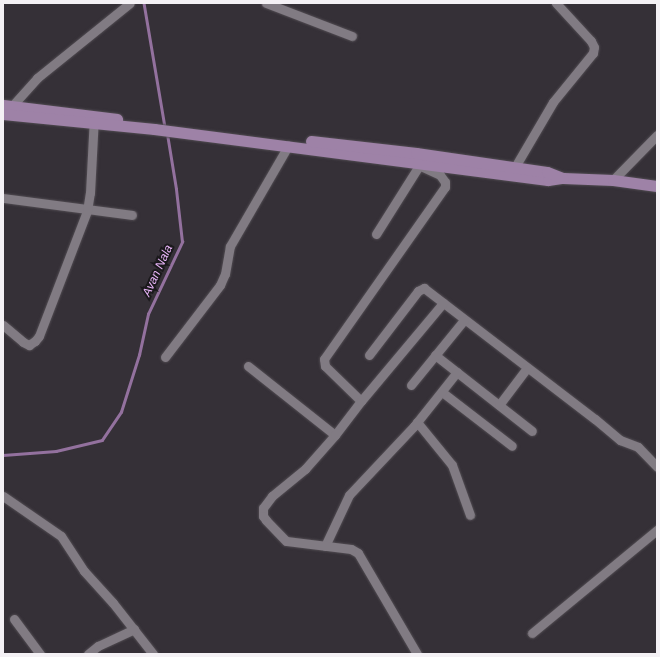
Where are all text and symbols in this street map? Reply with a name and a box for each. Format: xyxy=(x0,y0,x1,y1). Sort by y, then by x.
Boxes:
water label: Avan Nala xyxy=(140,243,176,299)

